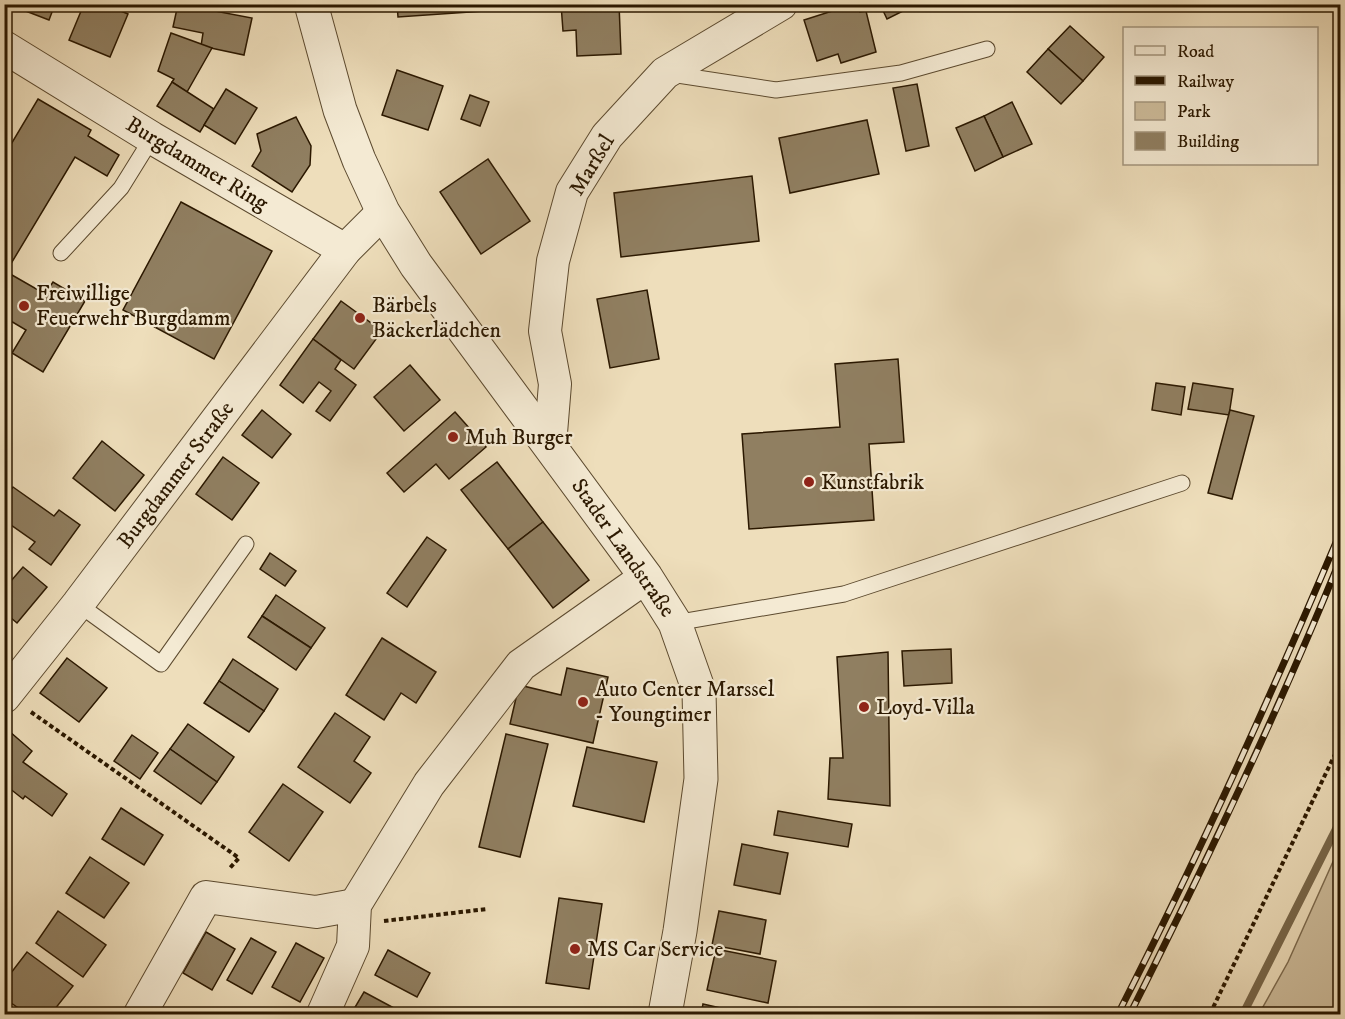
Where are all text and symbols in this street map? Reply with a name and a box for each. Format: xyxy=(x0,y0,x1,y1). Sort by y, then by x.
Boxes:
legend xyxy=(1123,27,1318,165)
text: Road xyxy=(1177,41,1214,63)
text: Railway xyxy=(1177,71,1235,93)
text: Park xyxy=(1177,101,1211,123)
street label: Burgdammer Ring xyxy=(121,111,273,217)
street label: Marßel xyxy=(563,129,621,201)
text: Building xyxy=(1177,131,1239,153)
place label: Freiwillige Feuerwehr Burgdamm xyxy=(36,280,231,332)
place label: Bärbels Bäckerlädchen xyxy=(372,292,502,344)
marker: Freiwillige Feuerwehr Burgdamm xyxy=(17,299,31,313)
marker: Bärbels Bäckerlädchen xyxy=(353,311,367,325)
street label: Burgdammer Straße xyxy=(112,396,240,554)
place label: Muh Burger xyxy=(465,424,573,451)
marker: Muh Burger xyxy=(446,430,460,444)
place label: Kunstfabrik xyxy=(821,469,924,496)
street label: Stader Landstraße xyxy=(565,474,681,622)
marker: Kunstfabrik xyxy=(802,475,816,489)
place label: Auto Center Marssel - Youngtimer xyxy=(595,676,775,728)
place label: Loyd-Villa xyxy=(876,694,975,721)
marker: Auto Center Marssel - Youngtimer xyxy=(576,695,590,709)
marker: Loyd-Villa xyxy=(857,700,871,714)
place label: MS Car Service xyxy=(587,936,723,963)
marker: MS Car Service xyxy=(568,942,582,956)

